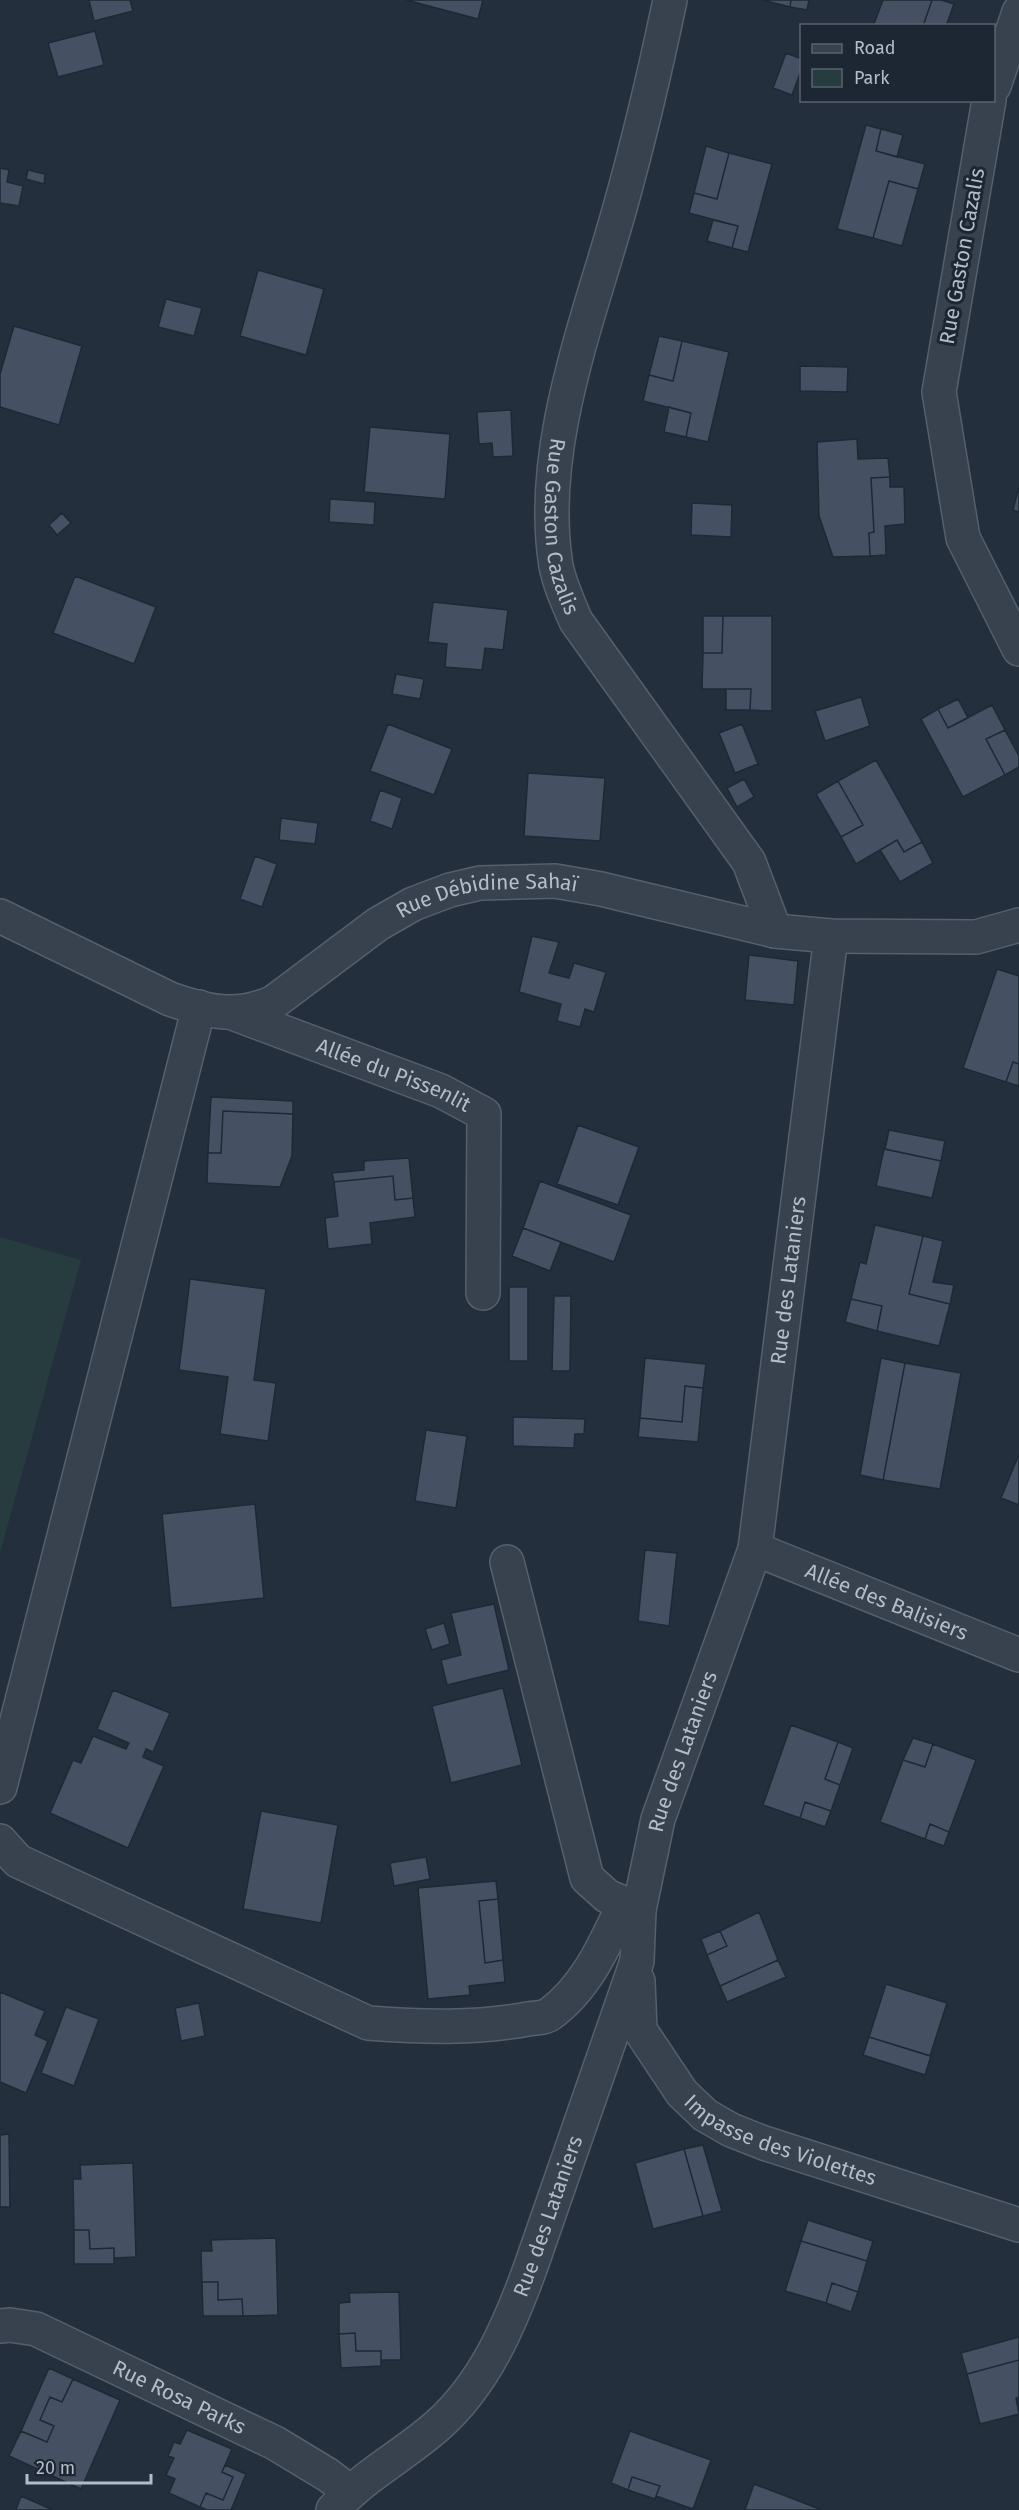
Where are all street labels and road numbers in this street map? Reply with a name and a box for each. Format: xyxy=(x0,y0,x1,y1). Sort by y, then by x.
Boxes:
street label: Rue Gaston Cazalis xyxy=(934,166,990,346)
street label: Rue Gaston Cazalis xyxy=(539,436,585,619)
street label: Rue Débidine Sahaï xyxy=(391,868,581,924)
street label: Allée du Pissenlit xyxy=(313,1033,476,1118)
street label: Rue des Lataniers xyxy=(765,1195,812,1366)
street label: Allée des Balisiers xyxy=(802,1558,972,1646)
street label: Rue des Lataniers xyxy=(643,1667,723,1834)
street label: Impasse des Violettes xyxy=(679,2089,880,2191)
street label: Rue des Lataniers xyxy=(508,2132,588,2301)
street label: Rue Rosa Parks xyxy=(108,2354,250,2440)

